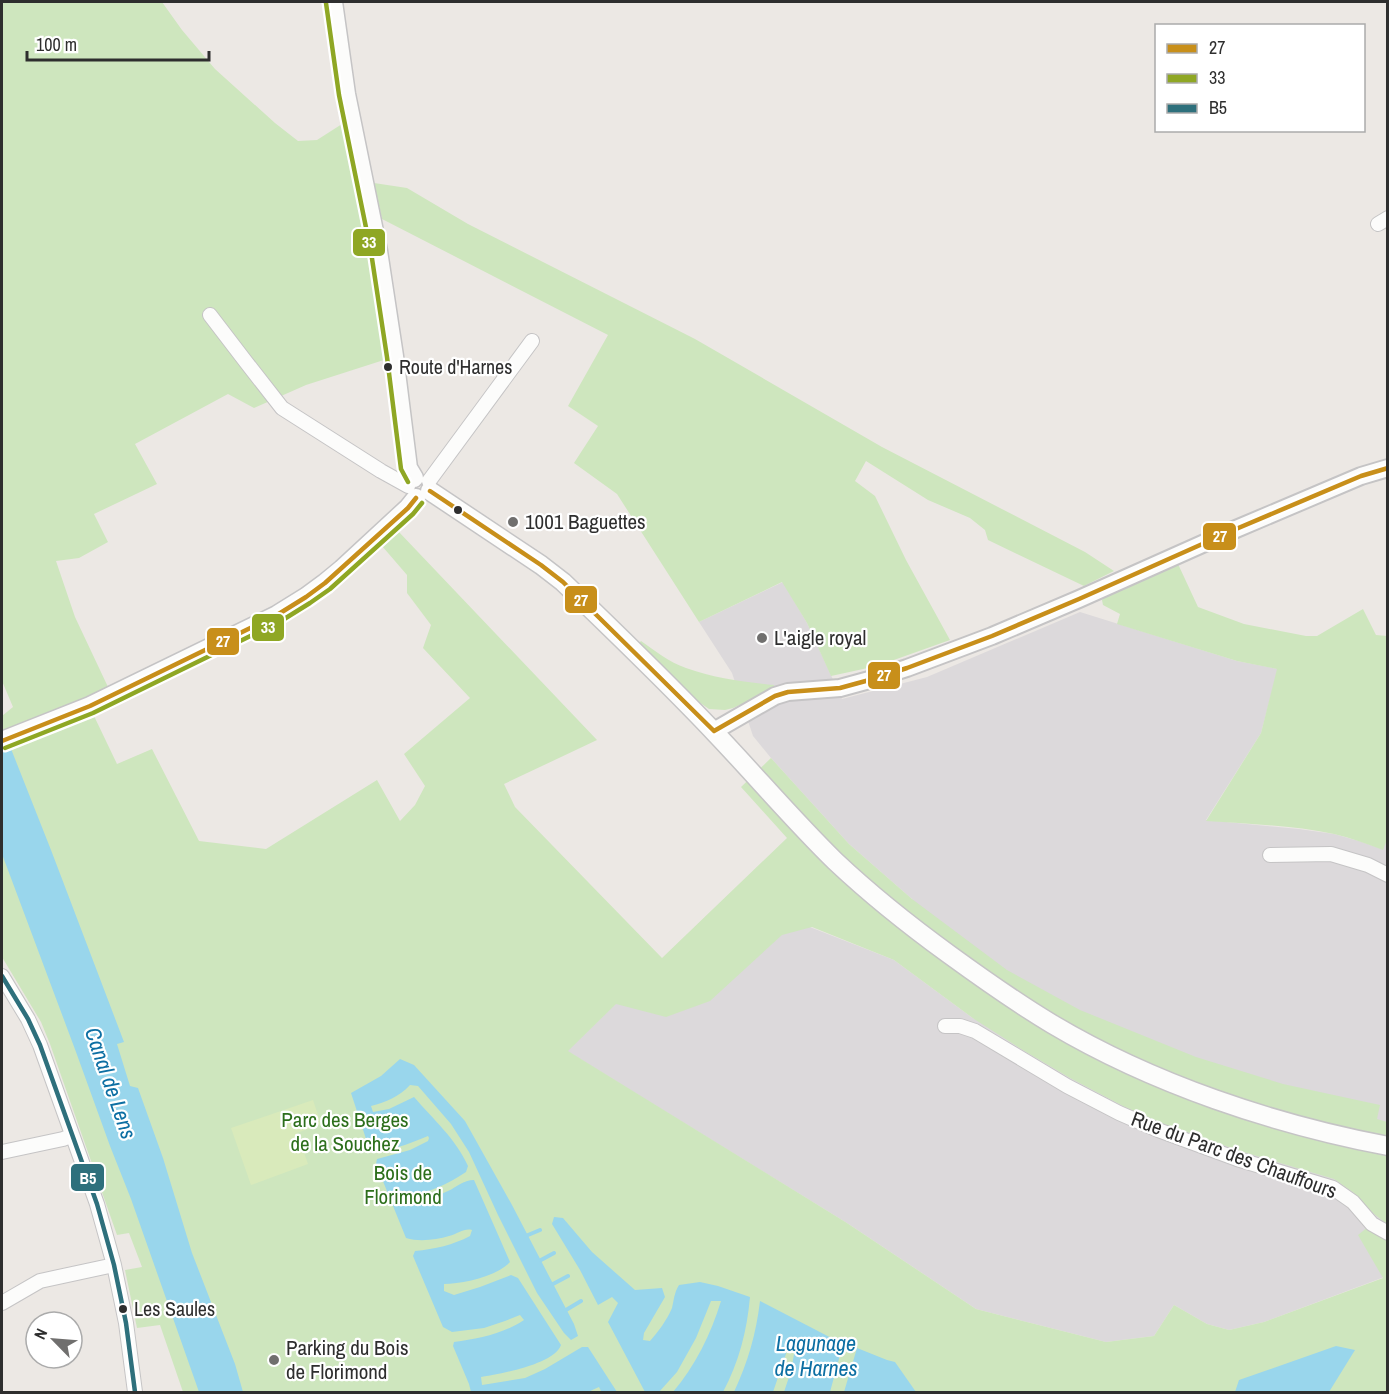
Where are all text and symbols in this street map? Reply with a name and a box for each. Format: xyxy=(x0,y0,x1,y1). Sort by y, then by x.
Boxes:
scale bar xyxy=(27,24,208,62)
legend xyxy=(1155,24,1365,132)
text: 100 m xyxy=(36,32,77,57)
text: 27 xyxy=(1209,35,1225,60)
text: 33 xyxy=(1209,65,1225,90)
text: B5 xyxy=(1209,95,1227,120)
line badge: 33 xyxy=(352,228,386,257)
text: 33 xyxy=(362,231,376,253)
place label: Route d'Harnes xyxy=(399,353,512,380)
marker: Route d'Harnes xyxy=(382,361,394,373)
unlabelled marker xyxy=(452,504,464,516)
place label: 1001 Baguettes xyxy=(525,507,646,536)
marker: 1001 Baguettes xyxy=(506,515,520,529)
line badge: 27 xyxy=(1202,522,1237,551)
text: 27 xyxy=(1213,525,1227,547)
line badge: 27 xyxy=(564,585,598,614)
text: 27 xyxy=(574,589,588,611)
line badge: 33 xyxy=(251,613,285,642)
text: 33 xyxy=(261,616,275,638)
place label: L'aigle royal xyxy=(774,623,866,652)
line badge: 27 xyxy=(206,627,240,656)
text: 27 xyxy=(216,630,230,652)
marker: L'aigle royal xyxy=(755,631,769,645)
line badge: 27 xyxy=(867,661,901,690)
text: 27 xyxy=(877,664,891,686)
water label: Canal de Lens xyxy=(78,1023,144,1143)
street label: Rue du Parc des Chauffours xyxy=(1127,1104,1341,1205)
park label: Parc des Berges de la Souchez xyxy=(281,1105,409,1158)
park label: Bois de Florimond xyxy=(364,1158,442,1211)
line badge: B5 xyxy=(70,1163,105,1192)
text: B5 xyxy=(80,1167,96,1189)
place label: Les Saules xyxy=(134,1295,215,1322)
marker: Les Saules xyxy=(117,1303,129,1315)
north arrow xyxy=(24,1310,84,1370)
text: N xyxy=(28,1325,52,1343)
water label: Lagunage de Harnes xyxy=(774,1328,858,1383)
place label: Parking du Bois de Florimond xyxy=(286,1333,409,1386)
marker: Parking du Bois de Florimond xyxy=(267,1353,281,1367)

